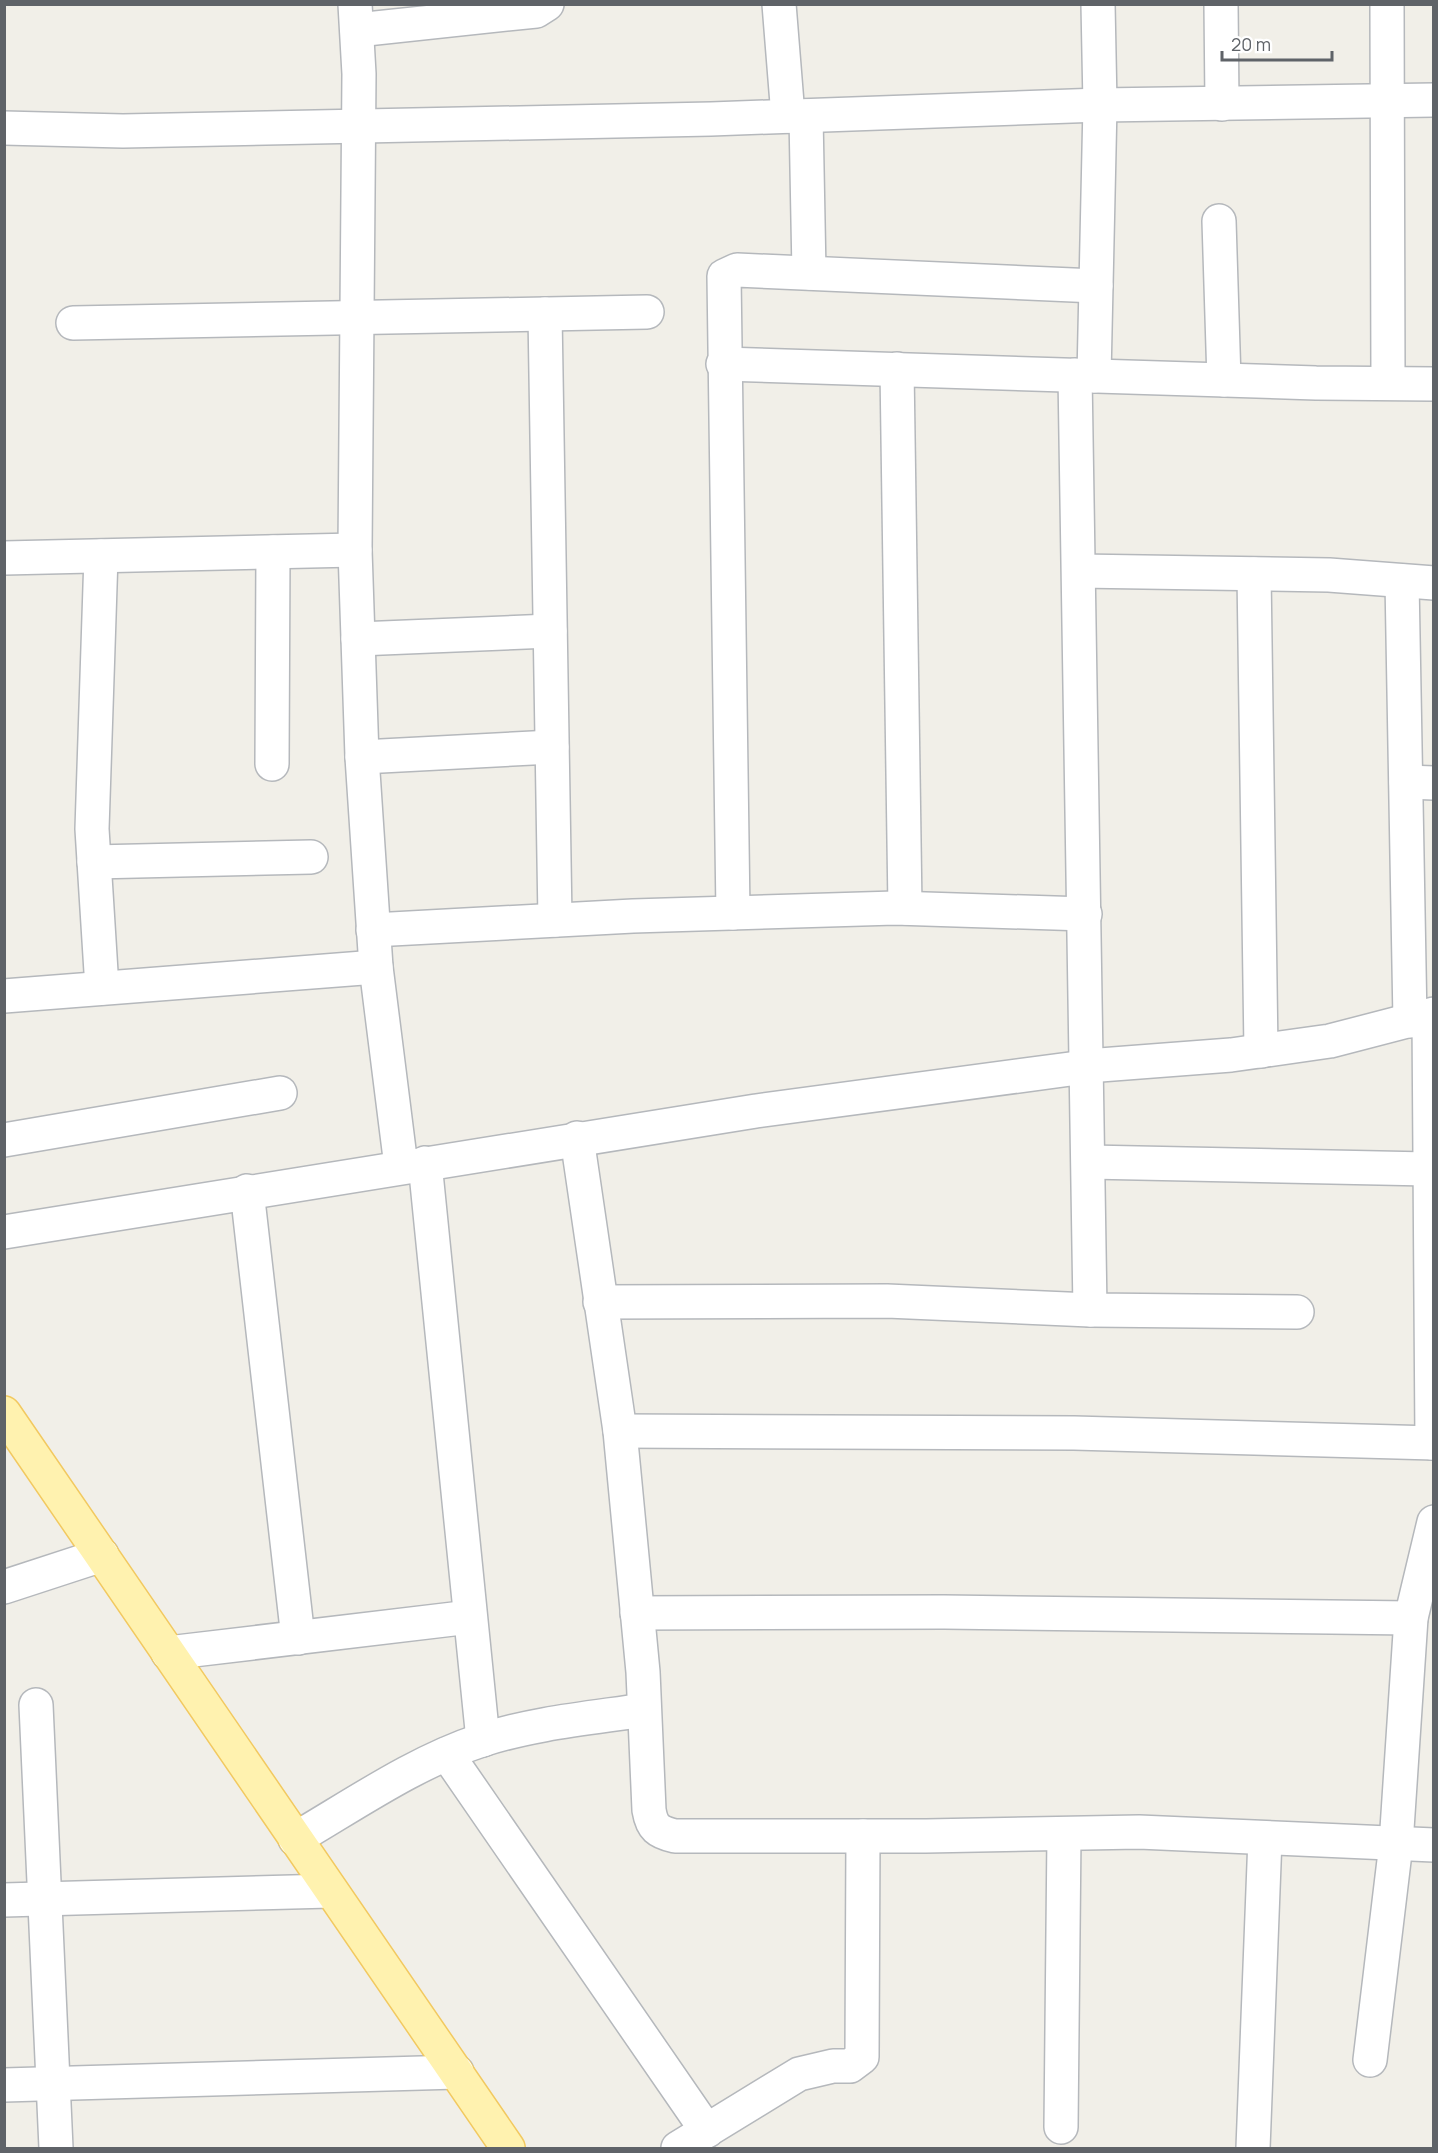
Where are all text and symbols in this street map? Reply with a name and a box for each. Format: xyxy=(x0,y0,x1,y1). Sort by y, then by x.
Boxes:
scale bar xyxy=(1222,24,1332,62)
text: 20 m xyxy=(1231,32,1271,56)

